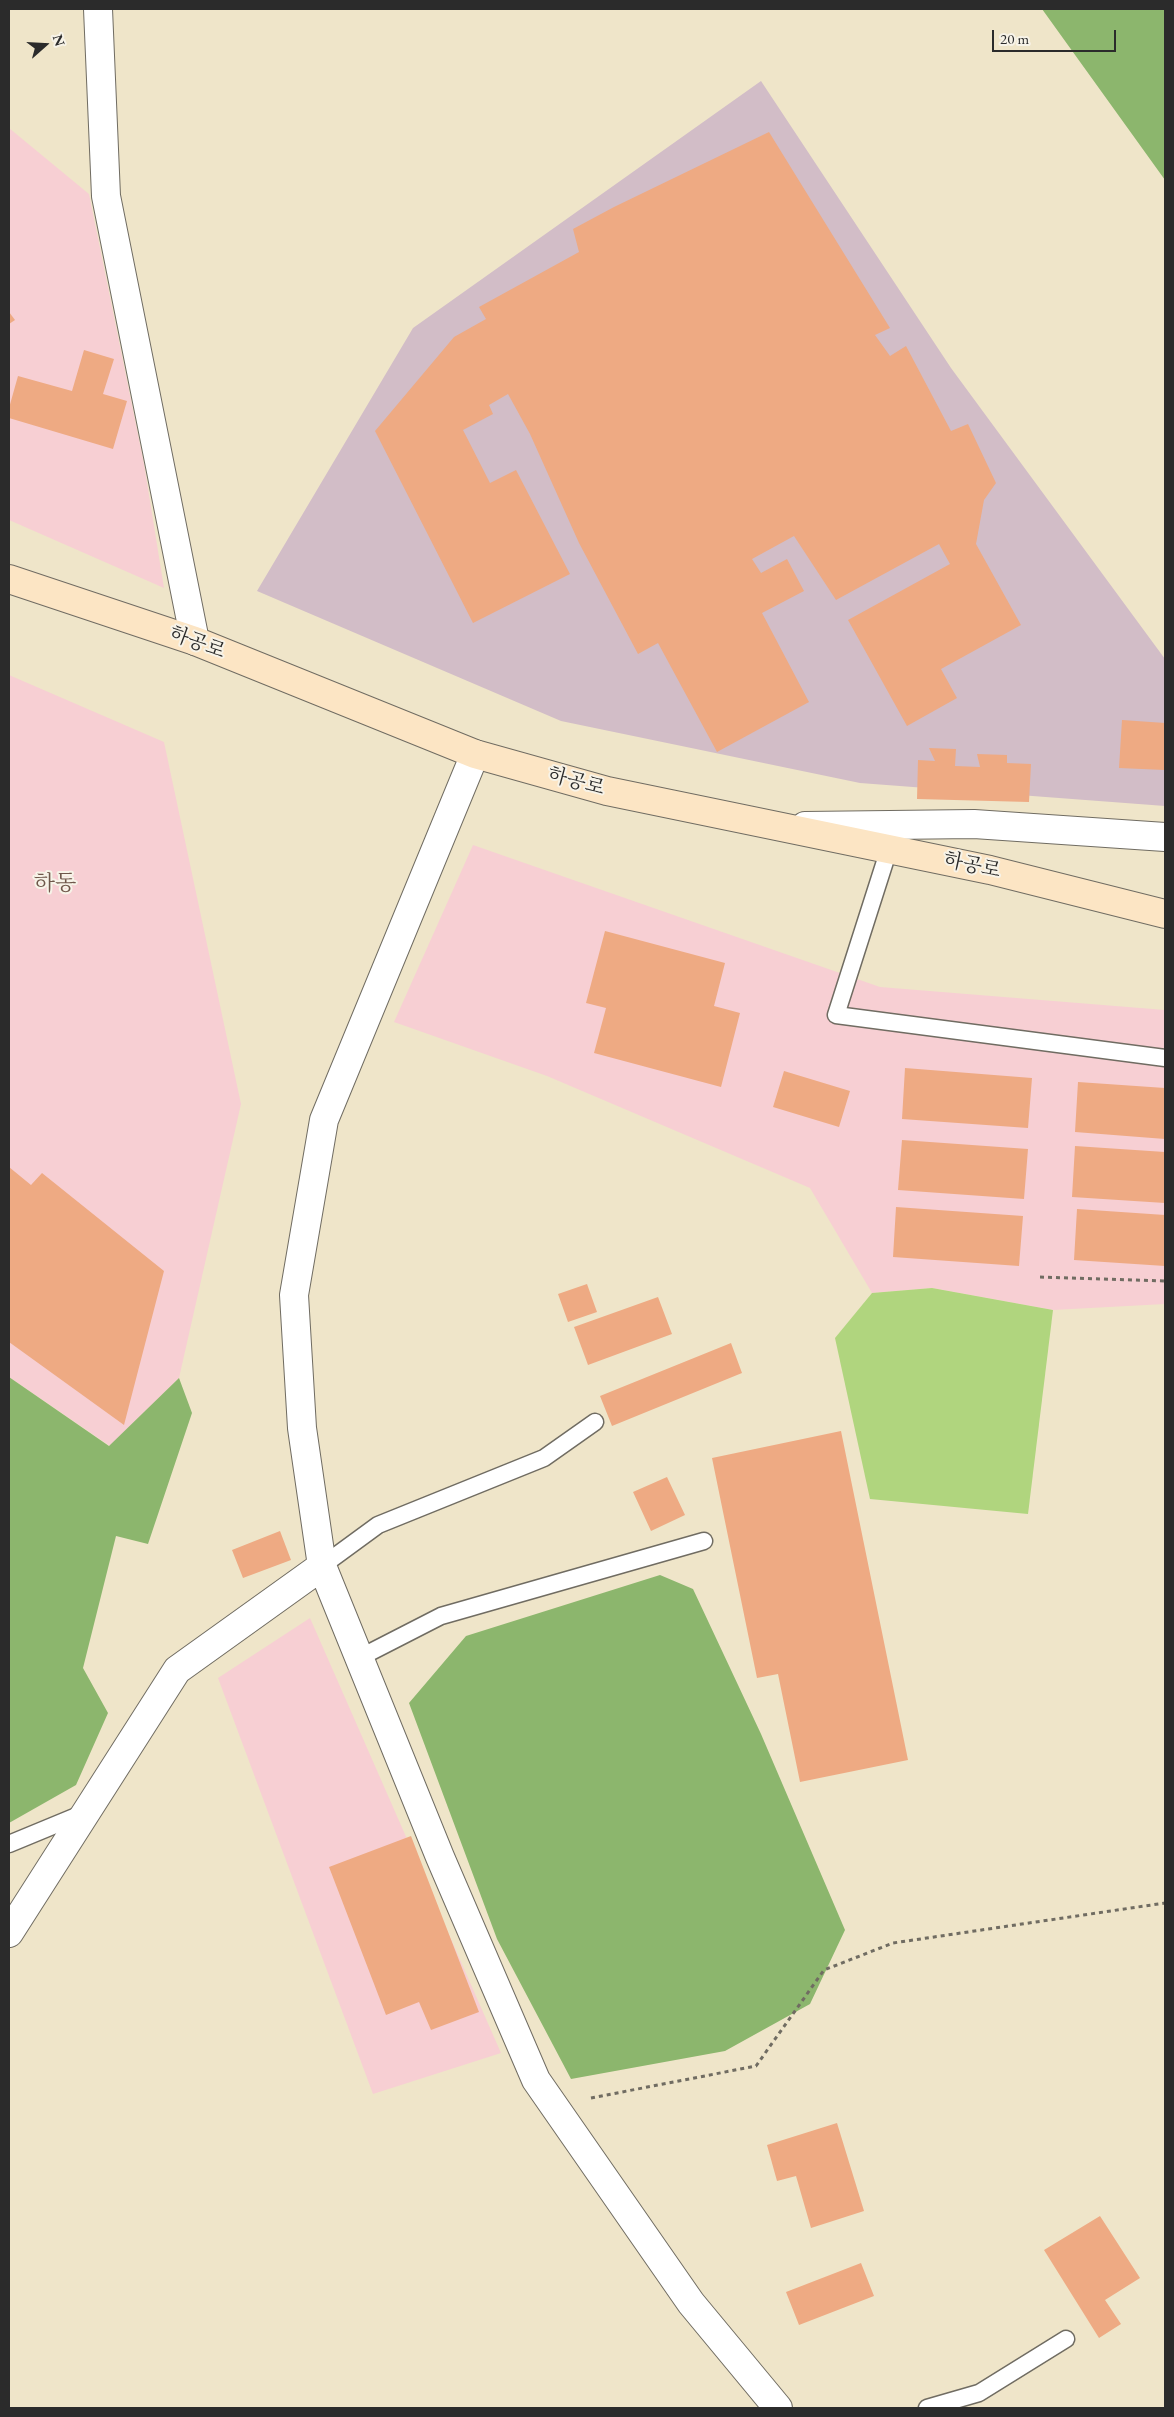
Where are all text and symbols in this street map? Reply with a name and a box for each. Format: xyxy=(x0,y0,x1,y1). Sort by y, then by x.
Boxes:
north arrow xyxy=(20,20,70,70)
scale bar xyxy=(994,20,1118,52)
text: 20 m xyxy=(1000,29,1029,48)
text: N xyxy=(49,32,70,48)
street label: 하공로 xyxy=(166,622,228,664)
street label: 하공로 xyxy=(545,763,607,801)
street label: 하공로 xyxy=(941,848,1003,884)
district label: 하동 xyxy=(34,871,76,897)

